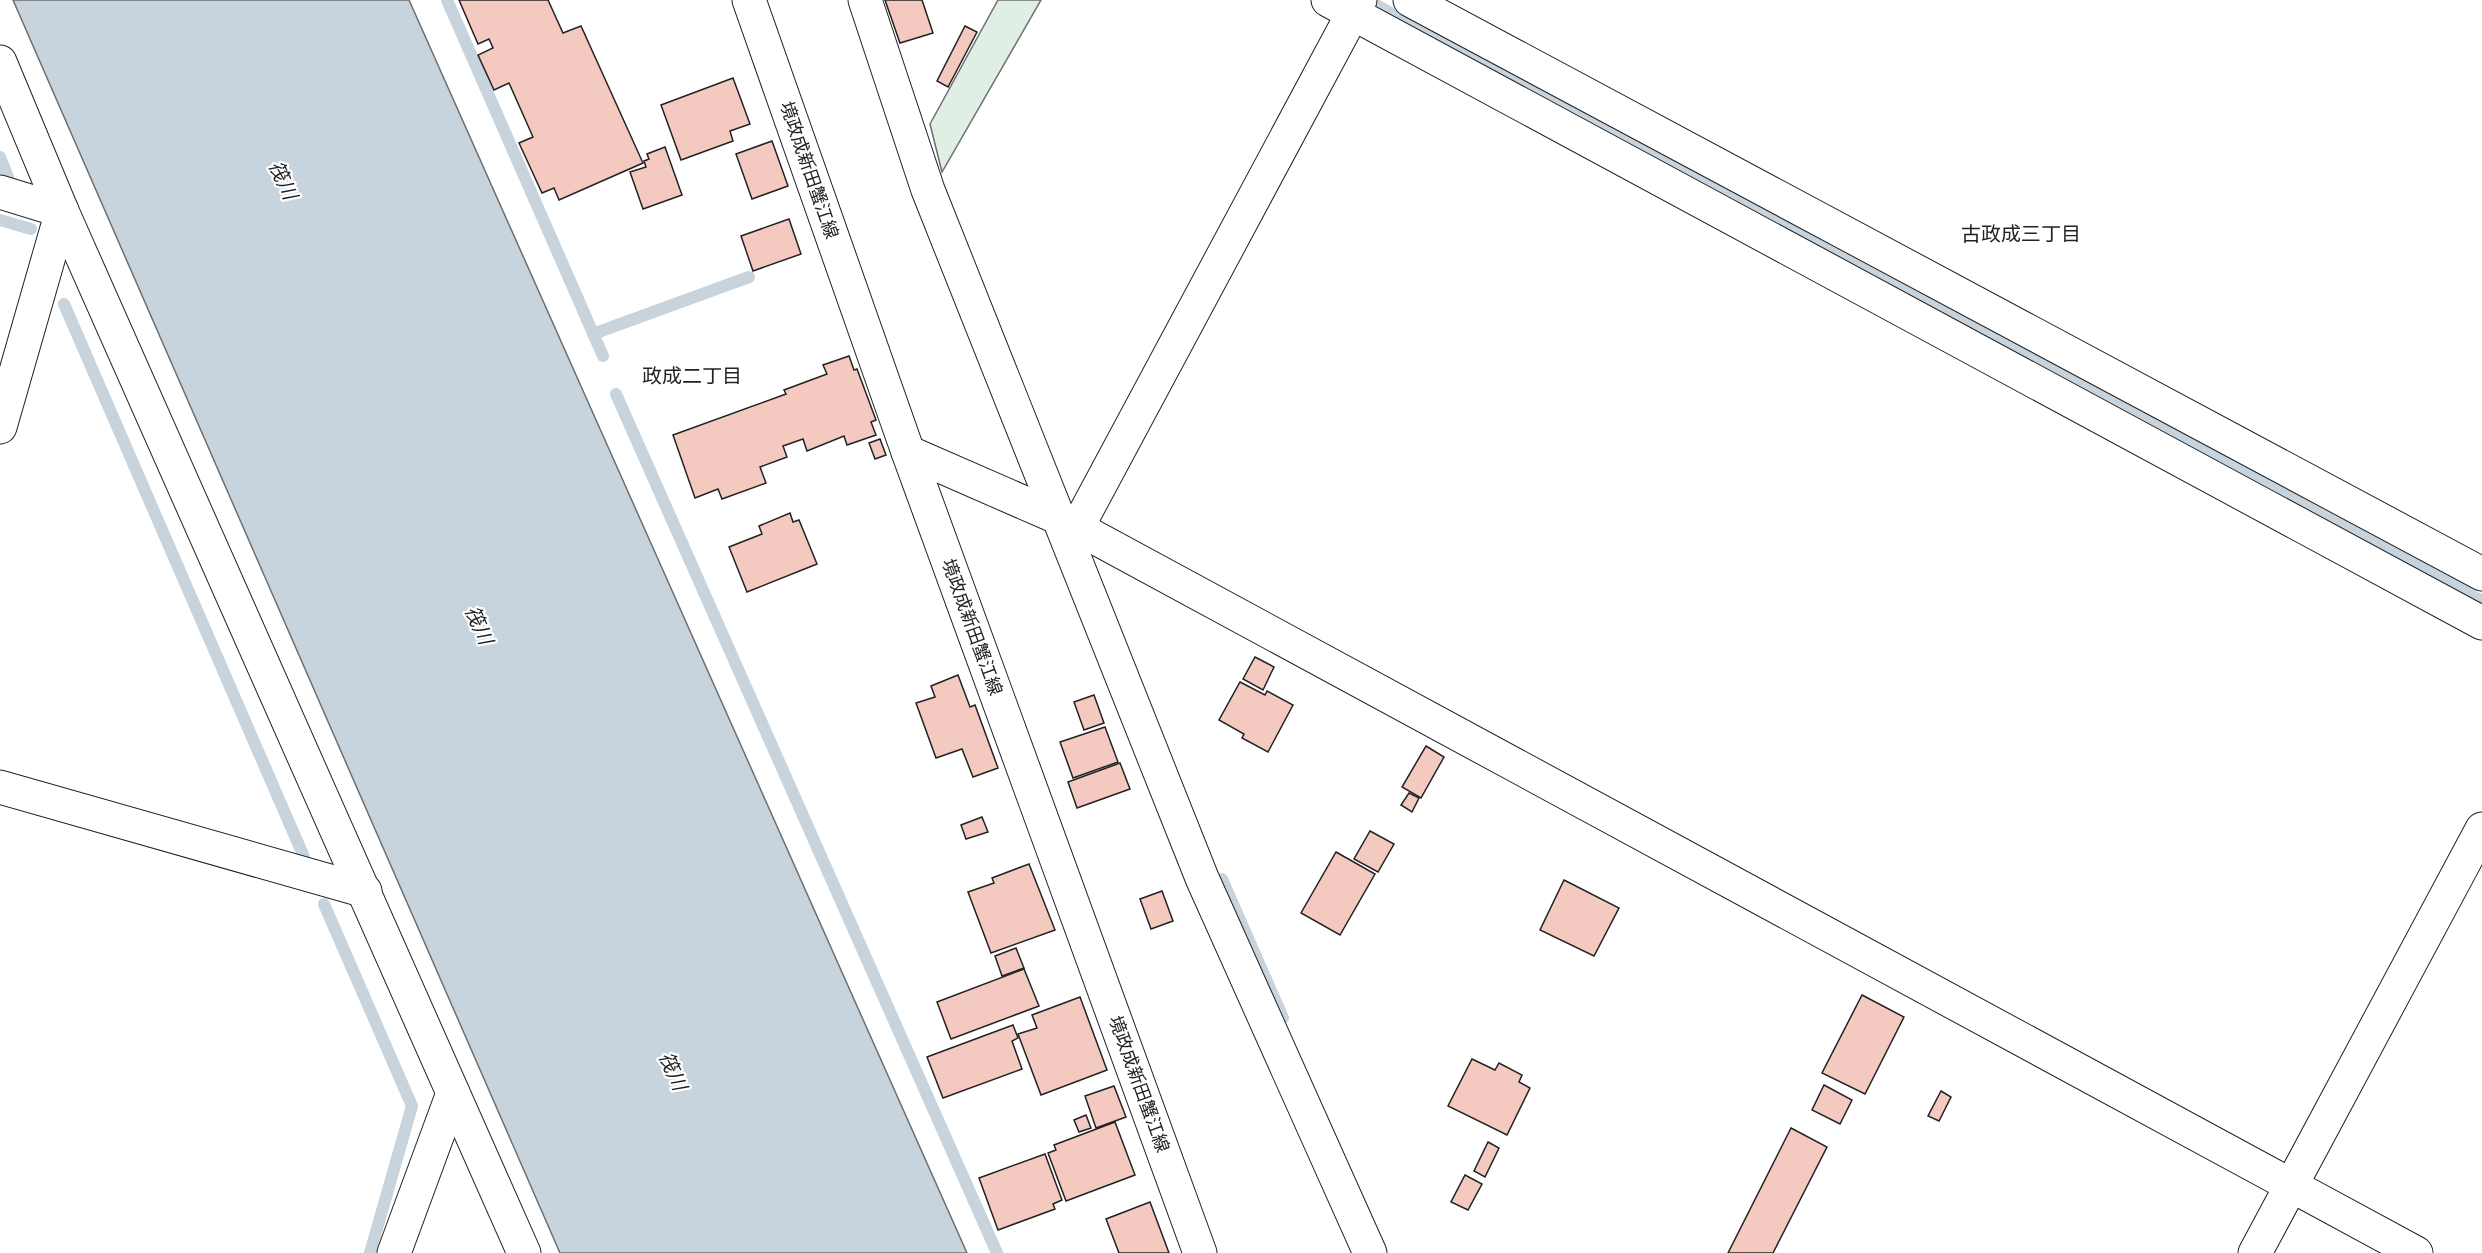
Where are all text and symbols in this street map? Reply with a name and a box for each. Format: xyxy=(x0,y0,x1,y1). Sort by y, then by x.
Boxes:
street label: 境政成新田蟹江線 xyxy=(775,98,843,242)
water label: 筏川 xyxy=(264,157,303,205)
district label: 古政成三丁目 xyxy=(1961,222,2081,246)
district label: 政成二丁目 xyxy=(642,364,742,388)
street label: 境政成新田蟹江線 xyxy=(937,556,1007,698)
water label: 筏川 xyxy=(460,602,499,650)
street label: 境政成新田蟹江線 xyxy=(1104,1013,1174,1155)
water label: 筏川 xyxy=(654,1048,693,1096)

